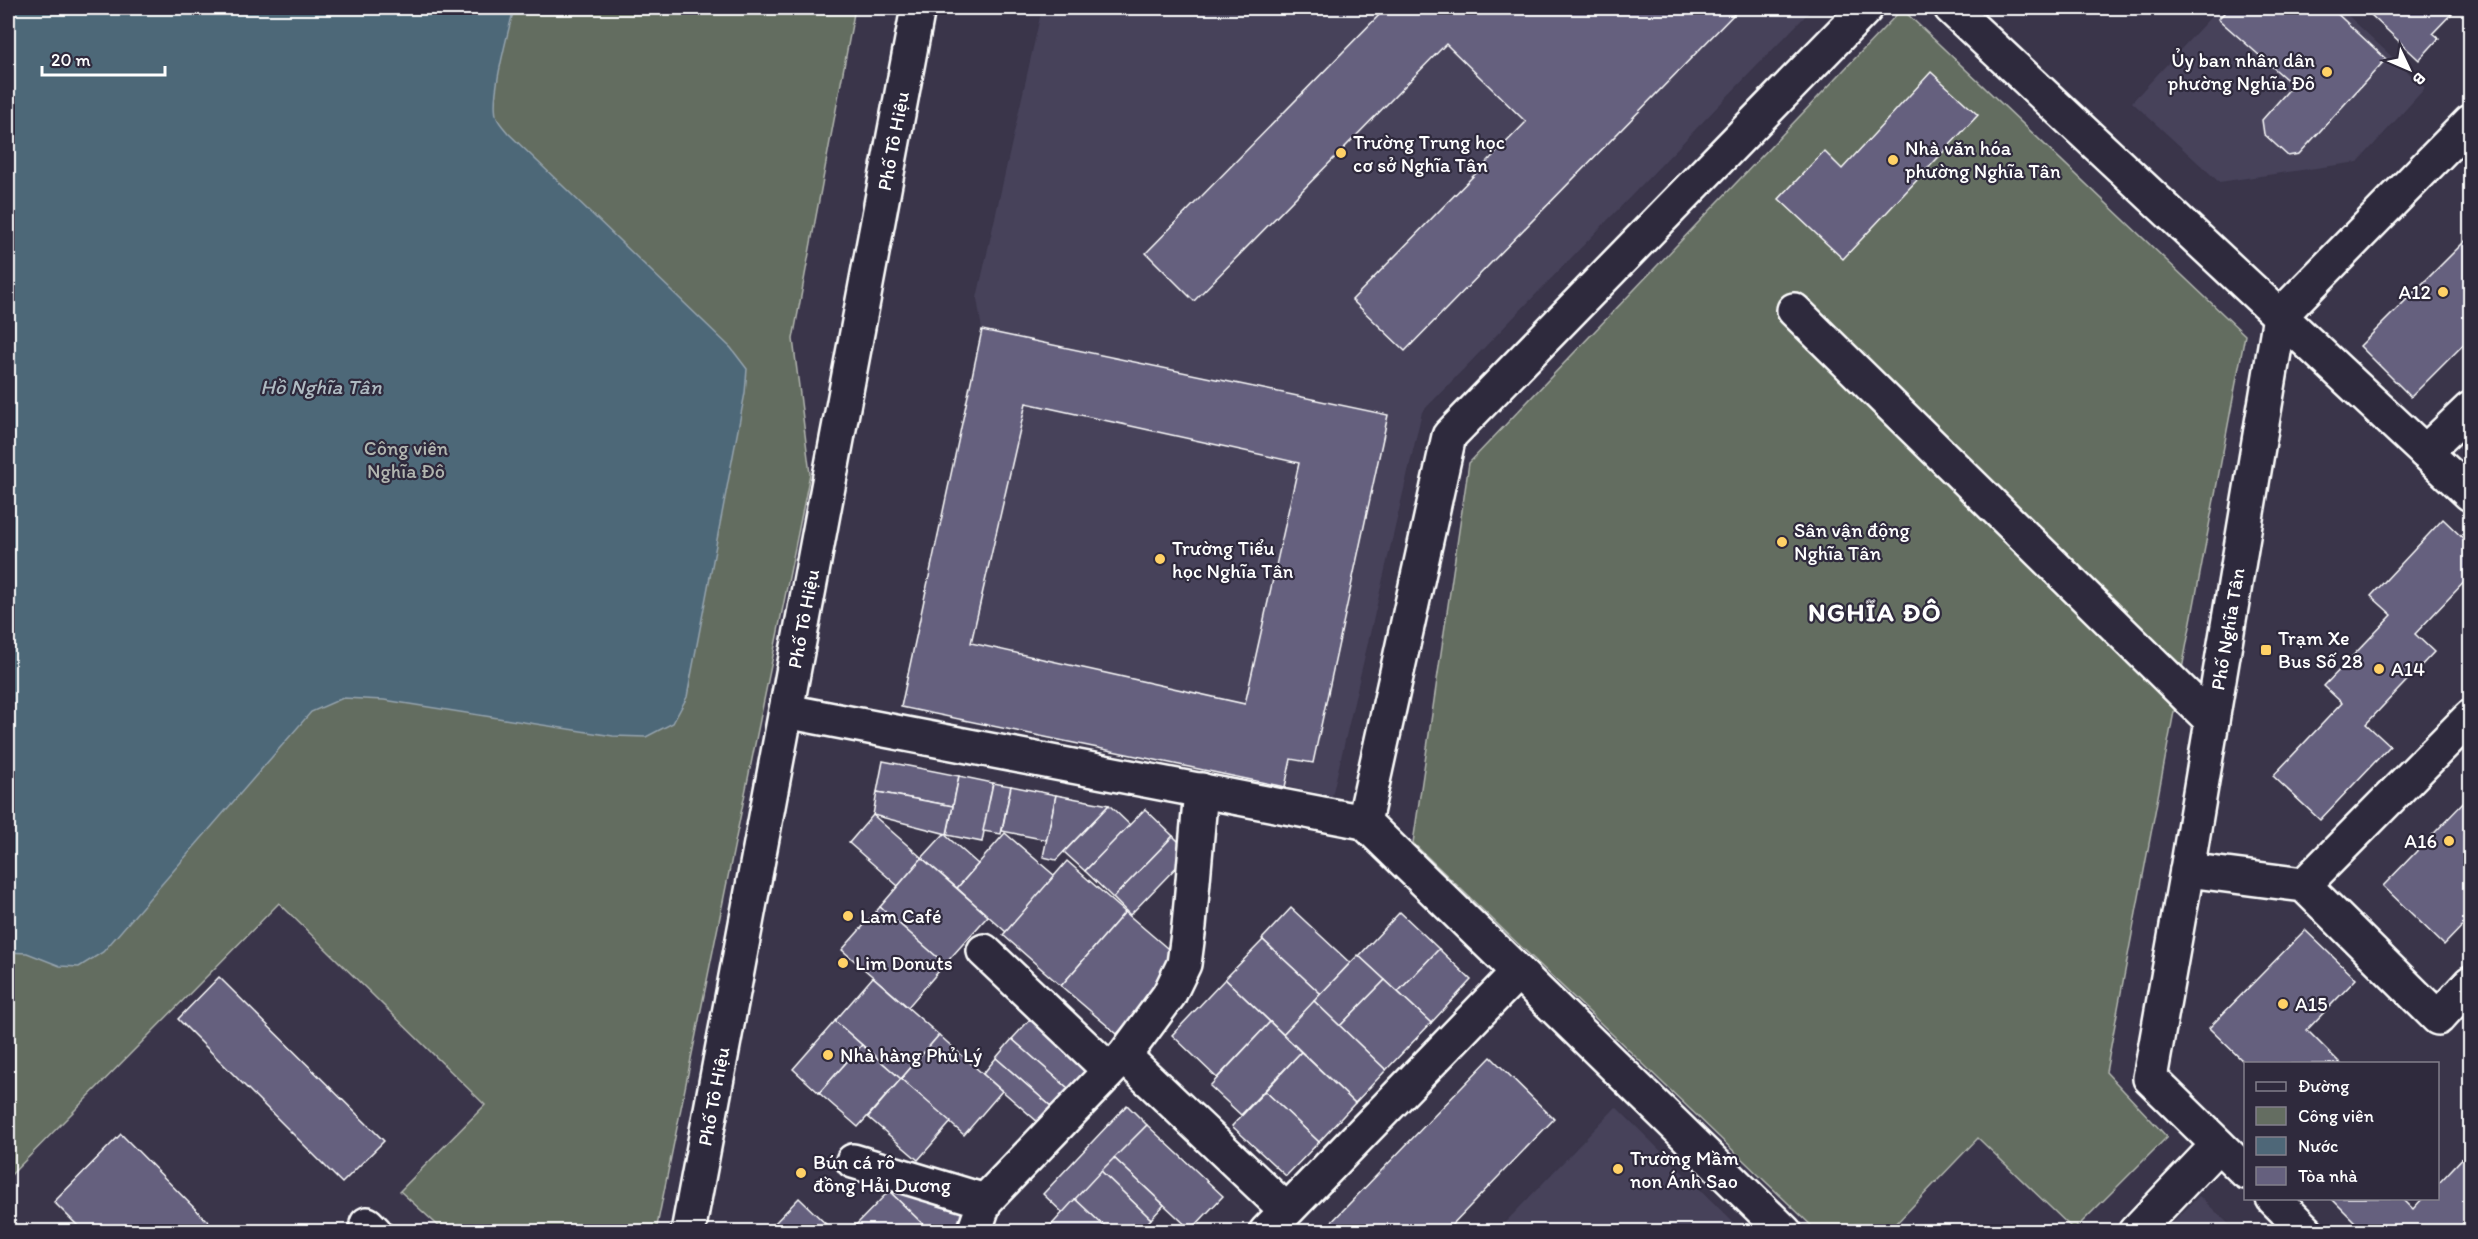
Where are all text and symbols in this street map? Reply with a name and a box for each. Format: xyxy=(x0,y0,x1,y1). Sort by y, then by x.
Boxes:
scale bar xyxy=(42,39,165,77)
north arrow xyxy=(2379,39,2439,99)
place label: Ủy ban nhân dân phường Nghĩa Đô xyxy=(2168,47,2315,95)
text: 20 m xyxy=(51,49,91,71)
marker: Ủy ban nhân dân phường Nghĩa Đô xyxy=(2320,65,2334,79)
text: B xyxy=(2409,69,2430,90)
street label: Phố Tô Hiệu xyxy=(872,89,914,193)
place label: Trường Trung học cơ sở Nghĩa Tân xyxy=(1353,130,1505,177)
place label: Nhà văn hóa phường Nghĩa Tân xyxy=(1905,136,2061,183)
marker: Trường Trung học cơ sở Nghĩa Tân xyxy=(1334,146,1348,160)
marker: Nhà văn hóa phường Nghĩa Tân xyxy=(1886,153,1900,167)
place label: A12 xyxy=(2398,280,2431,304)
marker: A12 xyxy=(2436,285,2450,299)
water label: Hồ Nghĩa Tân xyxy=(260,374,383,399)
park label: Công viên Nghĩa Đô xyxy=(364,436,448,483)
place label: Sân vận động Nghĩa Tân xyxy=(1794,518,1911,565)
marker: Sân vận động Nghĩa Tân xyxy=(1775,535,1789,549)
place label: Trường Tiểu học Nghĩa Tân xyxy=(1172,536,1294,583)
marker: Trường Tiểu học Nghĩa Tân xyxy=(1153,552,1167,566)
street label: Phố Nghĩa Tân xyxy=(2205,566,2250,692)
street label: Phố Tô Hiệu xyxy=(782,567,824,670)
district label: NGHĨA ĐÔ xyxy=(1808,596,1942,628)
place label: Trạm Xe Bus Số 28 xyxy=(2278,626,2363,673)
marker: Trạm Xe Bus Số 28 xyxy=(2259,643,2273,657)
place label: A14 xyxy=(2391,657,2425,681)
marker: A14 xyxy=(2372,662,2386,676)
place label: A16 xyxy=(2404,829,2437,853)
marker: A16 xyxy=(2442,834,2456,848)
place label: Lam Café xyxy=(860,904,942,928)
marker: Lam Café xyxy=(841,909,855,923)
place label: Lim Donuts xyxy=(855,951,953,975)
marker: Lim Donuts xyxy=(836,956,850,970)
place label: A15 xyxy=(2295,992,2328,1016)
marker: A15 xyxy=(2276,997,2290,1011)
place label: Nhà hàng Phủ Lý xyxy=(840,1043,983,1067)
street label: Phố Tô Hiệu xyxy=(692,1045,735,1148)
marker: Nhà hàng Phủ Lý xyxy=(821,1048,835,1062)
legend xyxy=(2244,1062,2439,1200)
text: Đường xyxy=(2298,1075,2350,1097)
text: Công viên xyxy=(2298,1105,2374,1127)
text: Nước xyxy=(2298,1135,2338,1157)
place label: Trường Mầm non Ánh Sao xyxy=(1630,1146,1739,1193)
place label: Bún cá rô đồng Hải Dương xyxy=(813,1150,952,1197)
marker: Trường Mầm non Ánh Sao xyxy=(1611,1162,1625,1176)
text: Tòa nhà xyxy=(2298,1165,2358,1187)
marker: Bún cá rô đồng Hải Dương xyxy=(794,1166,808,1180)

